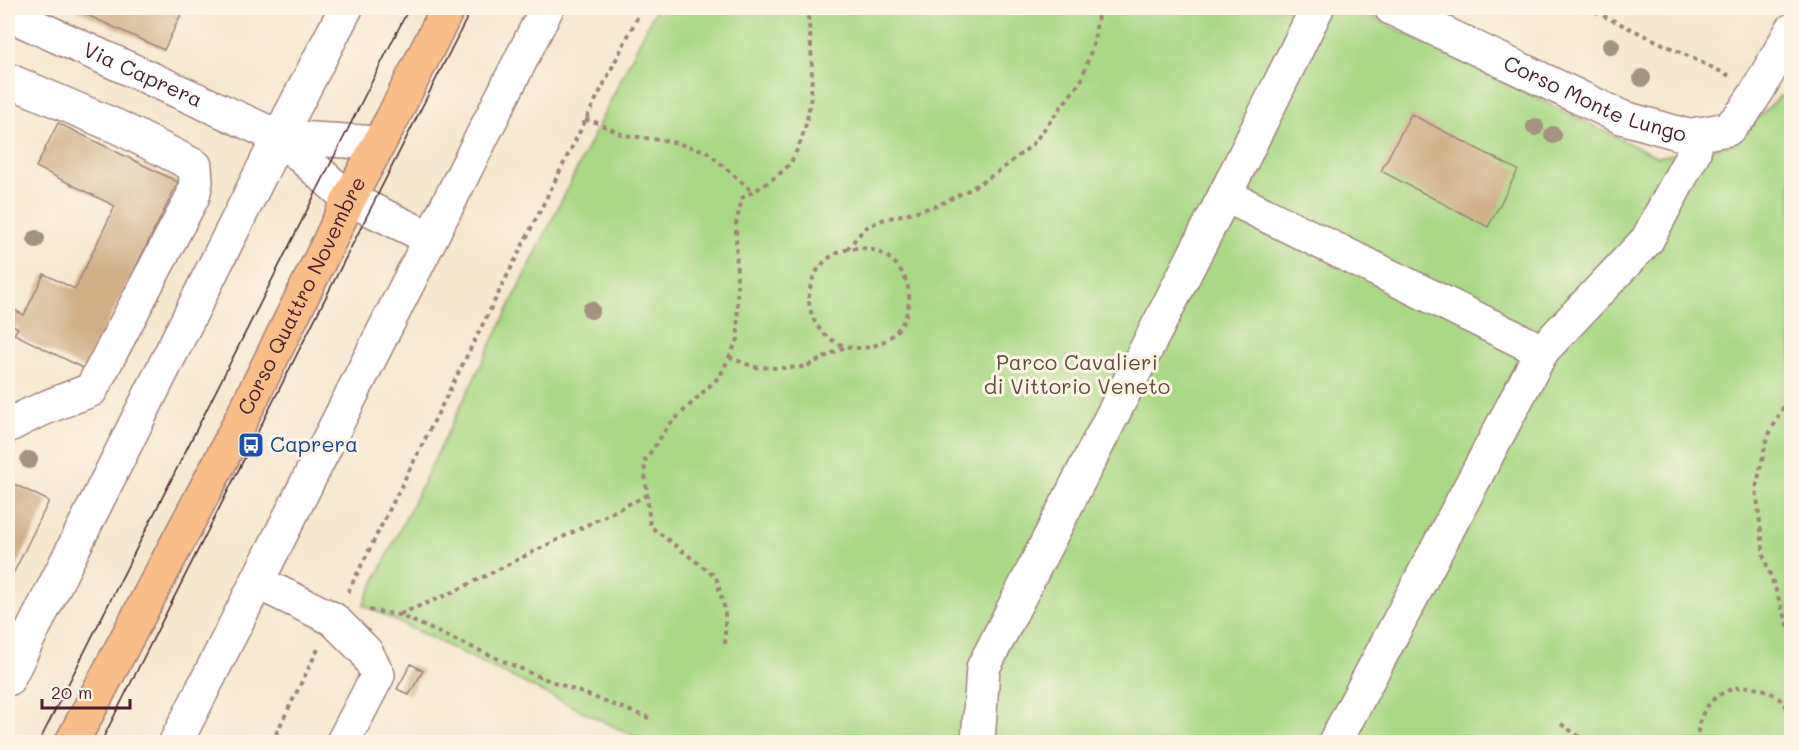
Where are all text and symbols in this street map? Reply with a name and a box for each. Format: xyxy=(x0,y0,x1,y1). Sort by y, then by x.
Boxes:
street label: Via Caprera xyxy=(80,35,207,113)
street label: Corso Monte Lungo xyxy=(1500,48,1690,147)
street label: Corso Quattro Novembre xyxy=(231,171,371,419)
park label: Parco Cavalieri di Vittorio Veneto xyxy=(984,348,1170,399)
bus stop icon: Caprera xyxy=(236,430,266,460)
place label: Caprera xyxy=(270,430,358,457)
scale bar xyxy=(42,672,130,710)
text: 20 m xyxy=(51,680,92,704)

